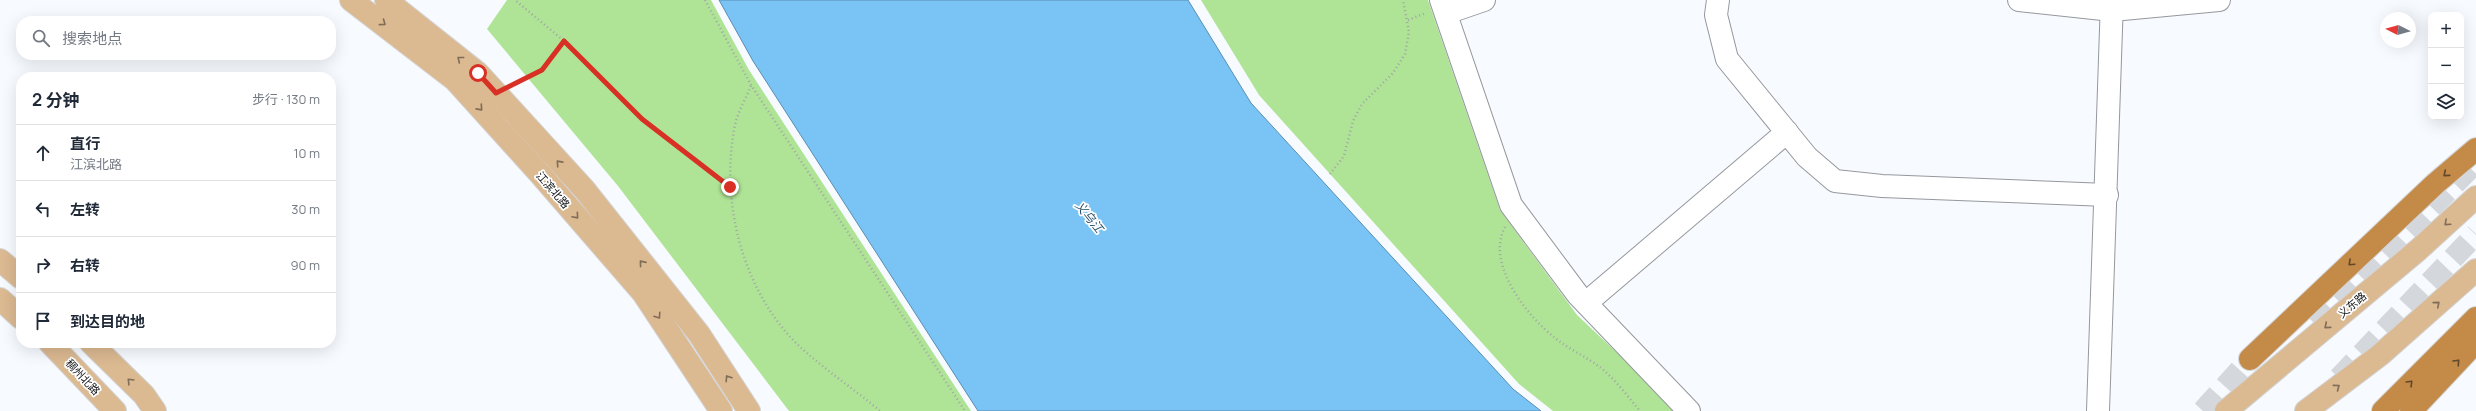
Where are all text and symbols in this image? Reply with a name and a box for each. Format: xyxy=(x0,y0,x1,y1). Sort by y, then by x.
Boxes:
north arrow xyxy=(2380,12,2416,48)
map controls xyxy=(2428,12,2464,120)
button: + xyxy=(2428,12,2464,48)
search box xyxy=(16,16,336,60)
one-way arrow xyxy=(378,18,385,25)
icon: search xyxy=(30,27,52,49)
text: 搜索地点 xyxy=(62,28,122,49)
button: − xyxy=(2428,48,2464,84)
one-way arrow xyxy=(457,56,464,63)
route start xyxy=(469,64,487,82)
button: layers xyxy=(2428,84,2464,120)
text: 2 分钟 xyxy=(32,88,80,111)
text: 步行 · 130 m xyxy=(252,90,320,108)
one-way arrow xyxy=(476,103,483,111)
text: 直行 xyxy=(70,133,100,154)
icon: ahead xyxy=(32,142,54,164)
text: 10 m xyxy=(293,144,320,162)
text: 江滨北路 xyxy=(70,155,122,173)
one-way arrow xyxy=(557,160,564,167)
street label: 江滨北路 xyxy=(533,168,573,211)
one-way arrow xyxy=(2443,170,2451,177)
route end xyxy=(721,178,739,196)
water label: 义乌江 xyxy=(1071,197,1109,238)
icon: left xyxy=(32,198,54,220)
text: 左转 xyxy=(70,199,100,220)
text: 30 m xyxy=(291,200,320,218)
one-way arrow xyxy=(571,211,578,218)
one-way arrow xyxy=(2444,219,2452,226)
icon: right xyxy=(32,254,54,276)
text: 右转 xyxy=(70,255,100,276)
text: 90 m xyxy=(290,256,320,274)
one-way arrow xyxy=(2348,258,2356,265)
one-way arrow xyxy=(640,260,647,267)
street label: 义东路 xyxy=(2334,288,2369,321)
one-way arrow xyxy=(2432,302,2440,309)
icon: arrive xyxy=(32,310,54,332)
text: 到达目的地 xyxy=(70,311,145,332)
one-way arrow xyxy=(653,312,661,319)
one-way arrow xyxy=(2325,322,2332,329)
street label: 稠州北路 xyxy=(63,355,104,398)
one-way arrow xyxy=(2452,359,2460,367)
one-way arrow xyxy=(725,375,733,382)
one-way arrow xyxy=(127,378,135,386)
one-way arrow xyxy=(2405,380,2413,388)
one-way arrow xyxy=(2333,385,2340,392)

